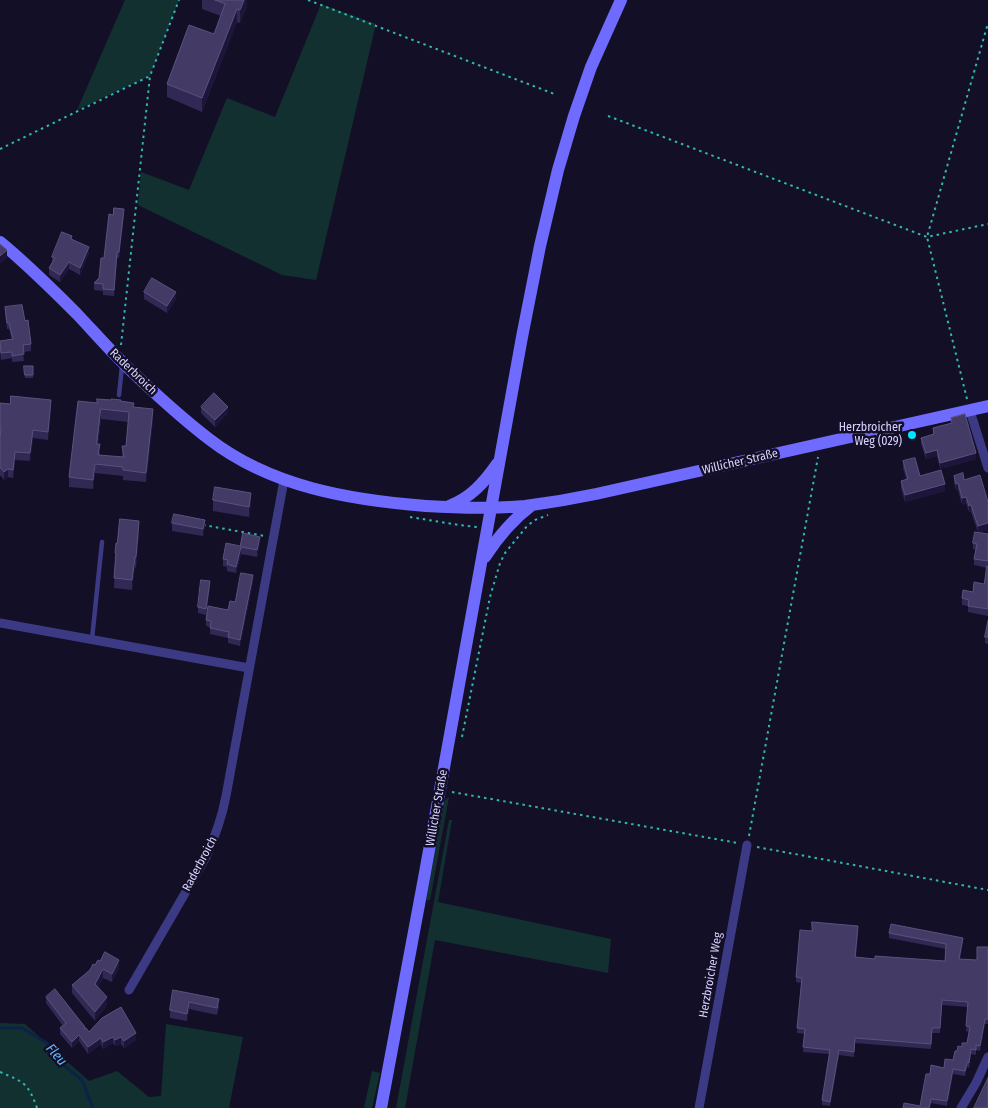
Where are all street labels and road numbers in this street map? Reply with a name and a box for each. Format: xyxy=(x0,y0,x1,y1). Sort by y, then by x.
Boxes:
street label: Raderbroich xyxy=(106,346,160,398)
street label: Willicher Straße xyxy=(701,446,779,478)
street label: Willicher Straße xyxy=(423,768,451,848)
street label: Raderbroich xyxy=(180,834,220,894)
street label: Herzbroicher Weg xyxy=(696,931,726,1019)

